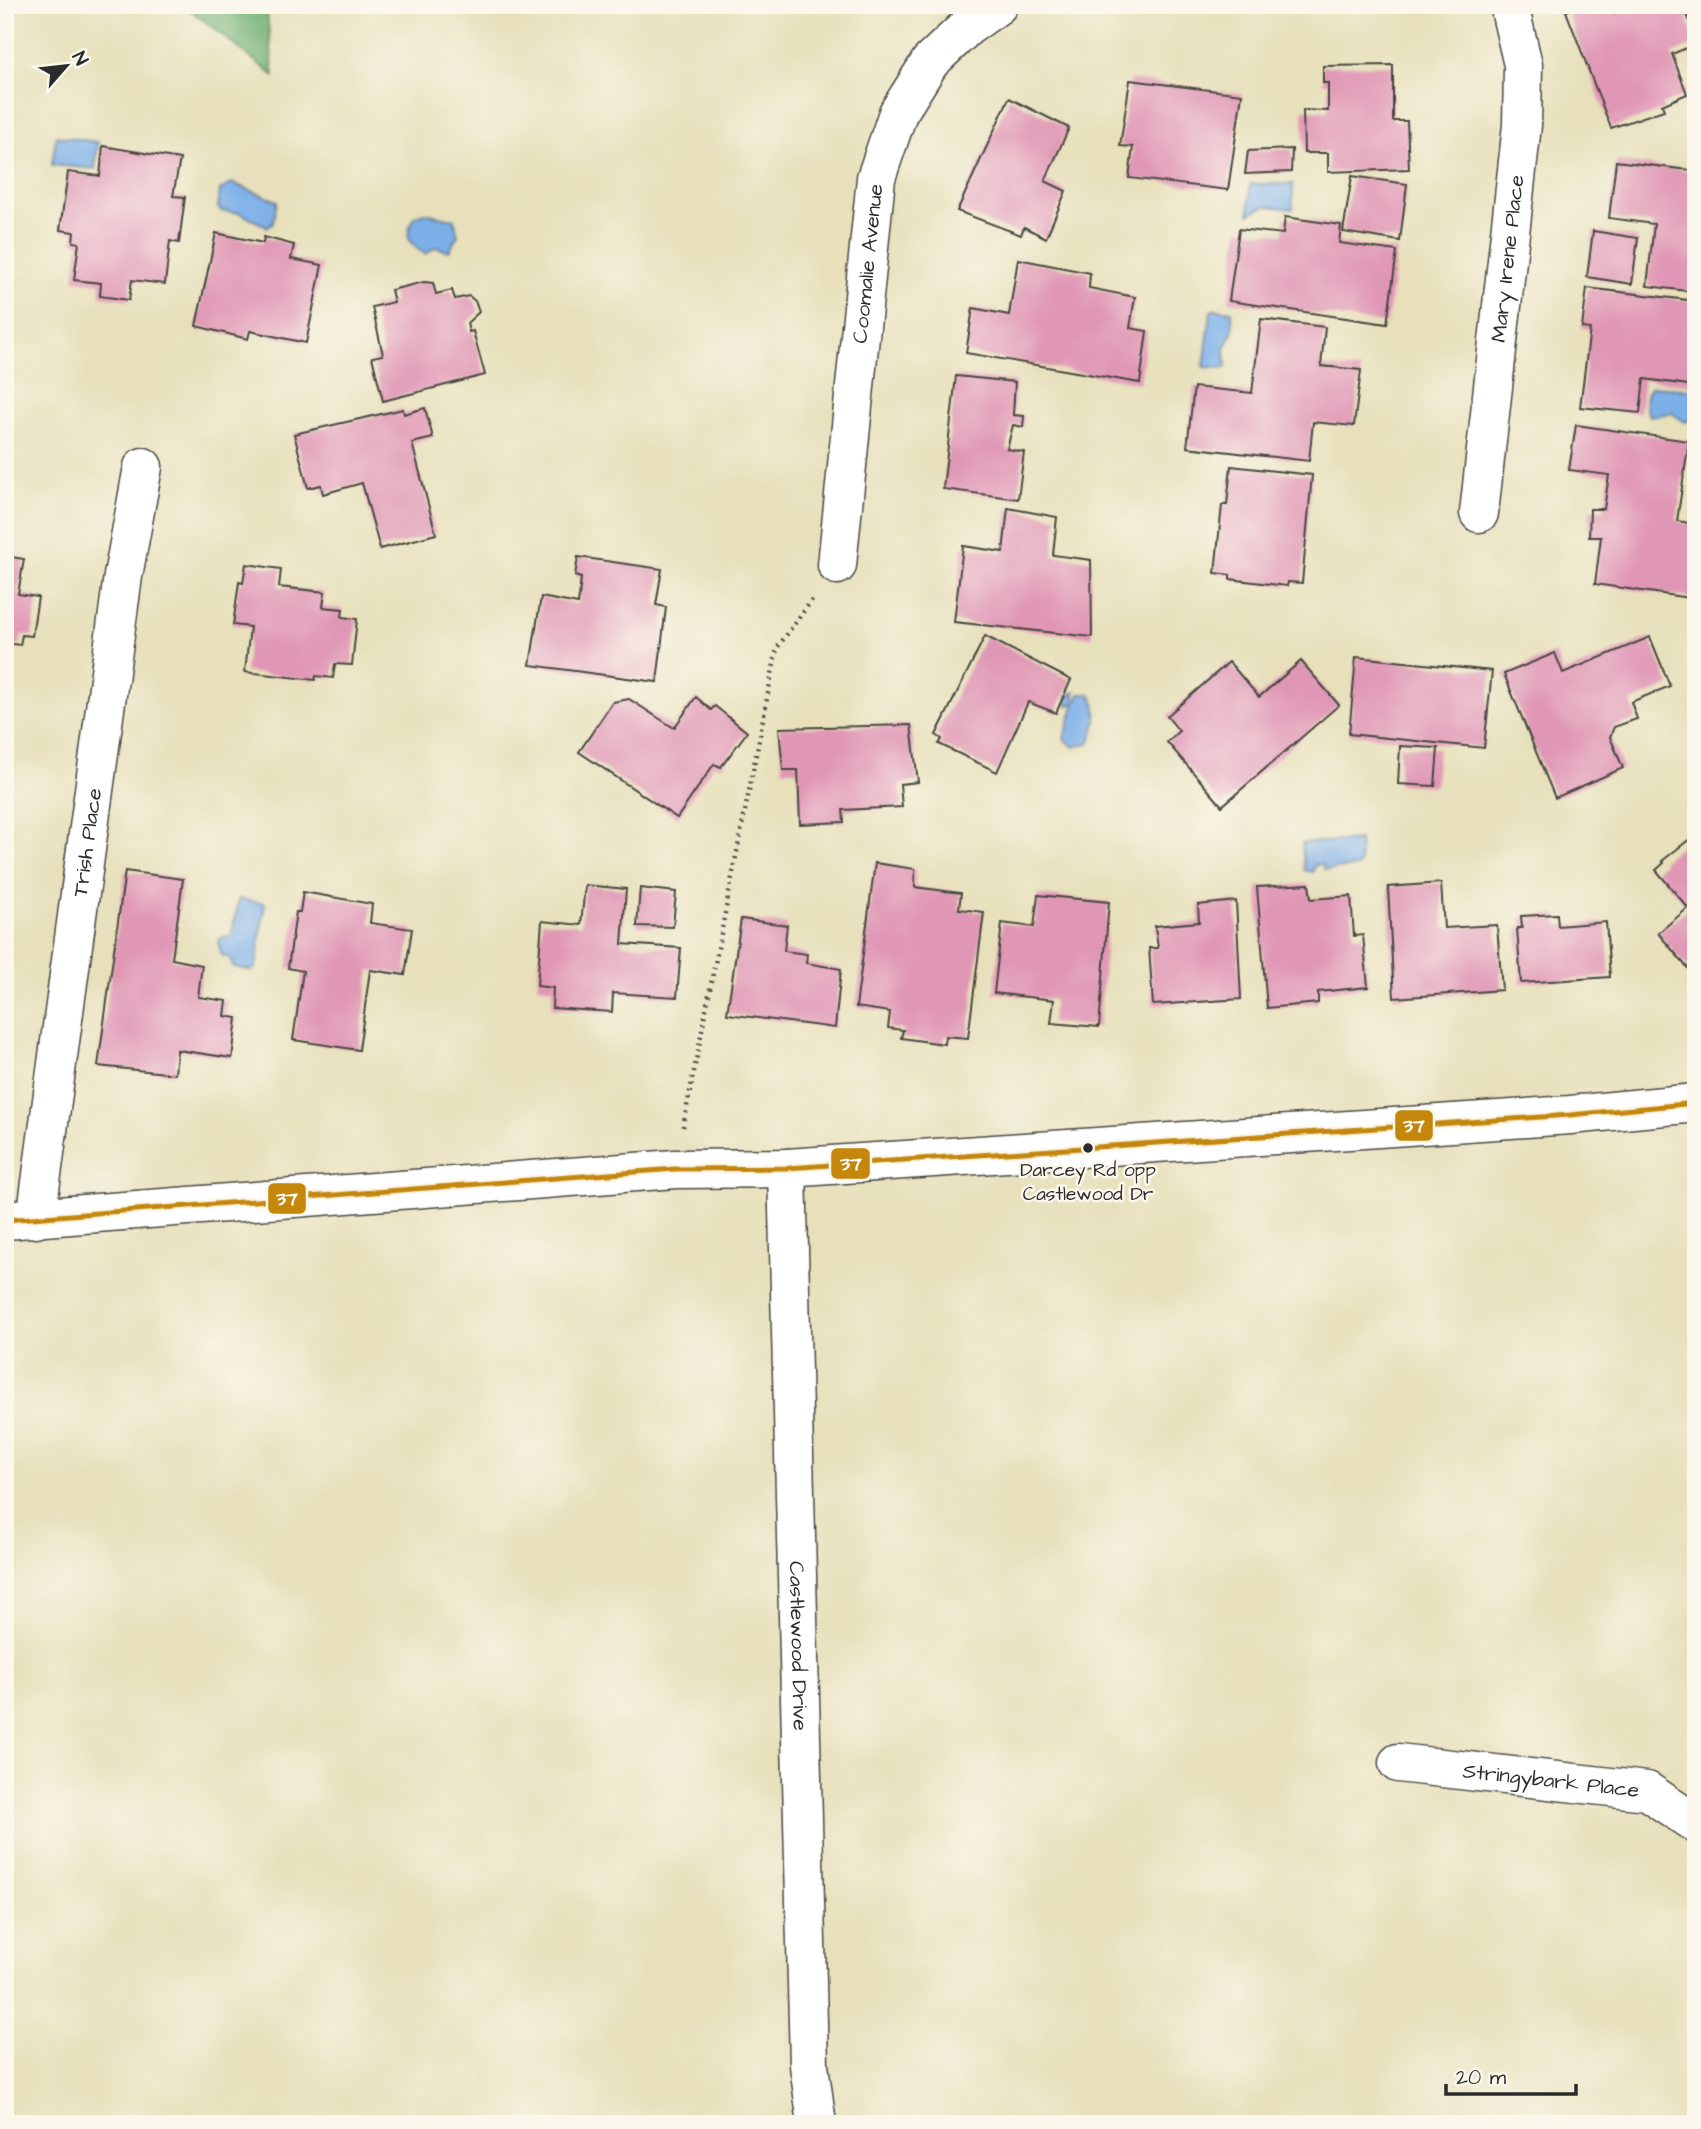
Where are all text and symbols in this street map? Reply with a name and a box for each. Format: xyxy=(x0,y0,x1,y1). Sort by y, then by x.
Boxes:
north arrow xyxy=(32,32,102,102)
text: N xyxy=(65,47,94,70)
street label: Mary Irene Place xyxy=(1484,173,1531,344)
street label: Coomalie Avenue xyxy=(845,182,890,345)
street label: Trish Place xyxy=(65,786,109,899)
line badge: 37 xyxy=(1394,1109,1434,1142)
text: 37 xyxy=(1402,1113,1425,1140)
marker: Darcey Rd opp Castlewood Dr xyxy=(1081,1141,1095,1155)
line badge: 37 xyxy=(830,1147,871,1180)
text: 37 xyxy=(839,1151,862,1178)
place label: Darcey Rd opp Castlewood Dr xyxy=(1020,1157,1156,1208)
line badge: 37 xyxy=(267,1182,307,1215)
text: 37 xyxy=(275,1186,298,1213)
street label: Castlewood Drive xyxy=(782,1561,815,1731)
street label: Stringybark Place xyxy=(1461,1756,1641,1805)
scale bar xyxy=(1446,2052,1575,2096)
text: 20 m xyxy=(1456,2063,1507,2092)

